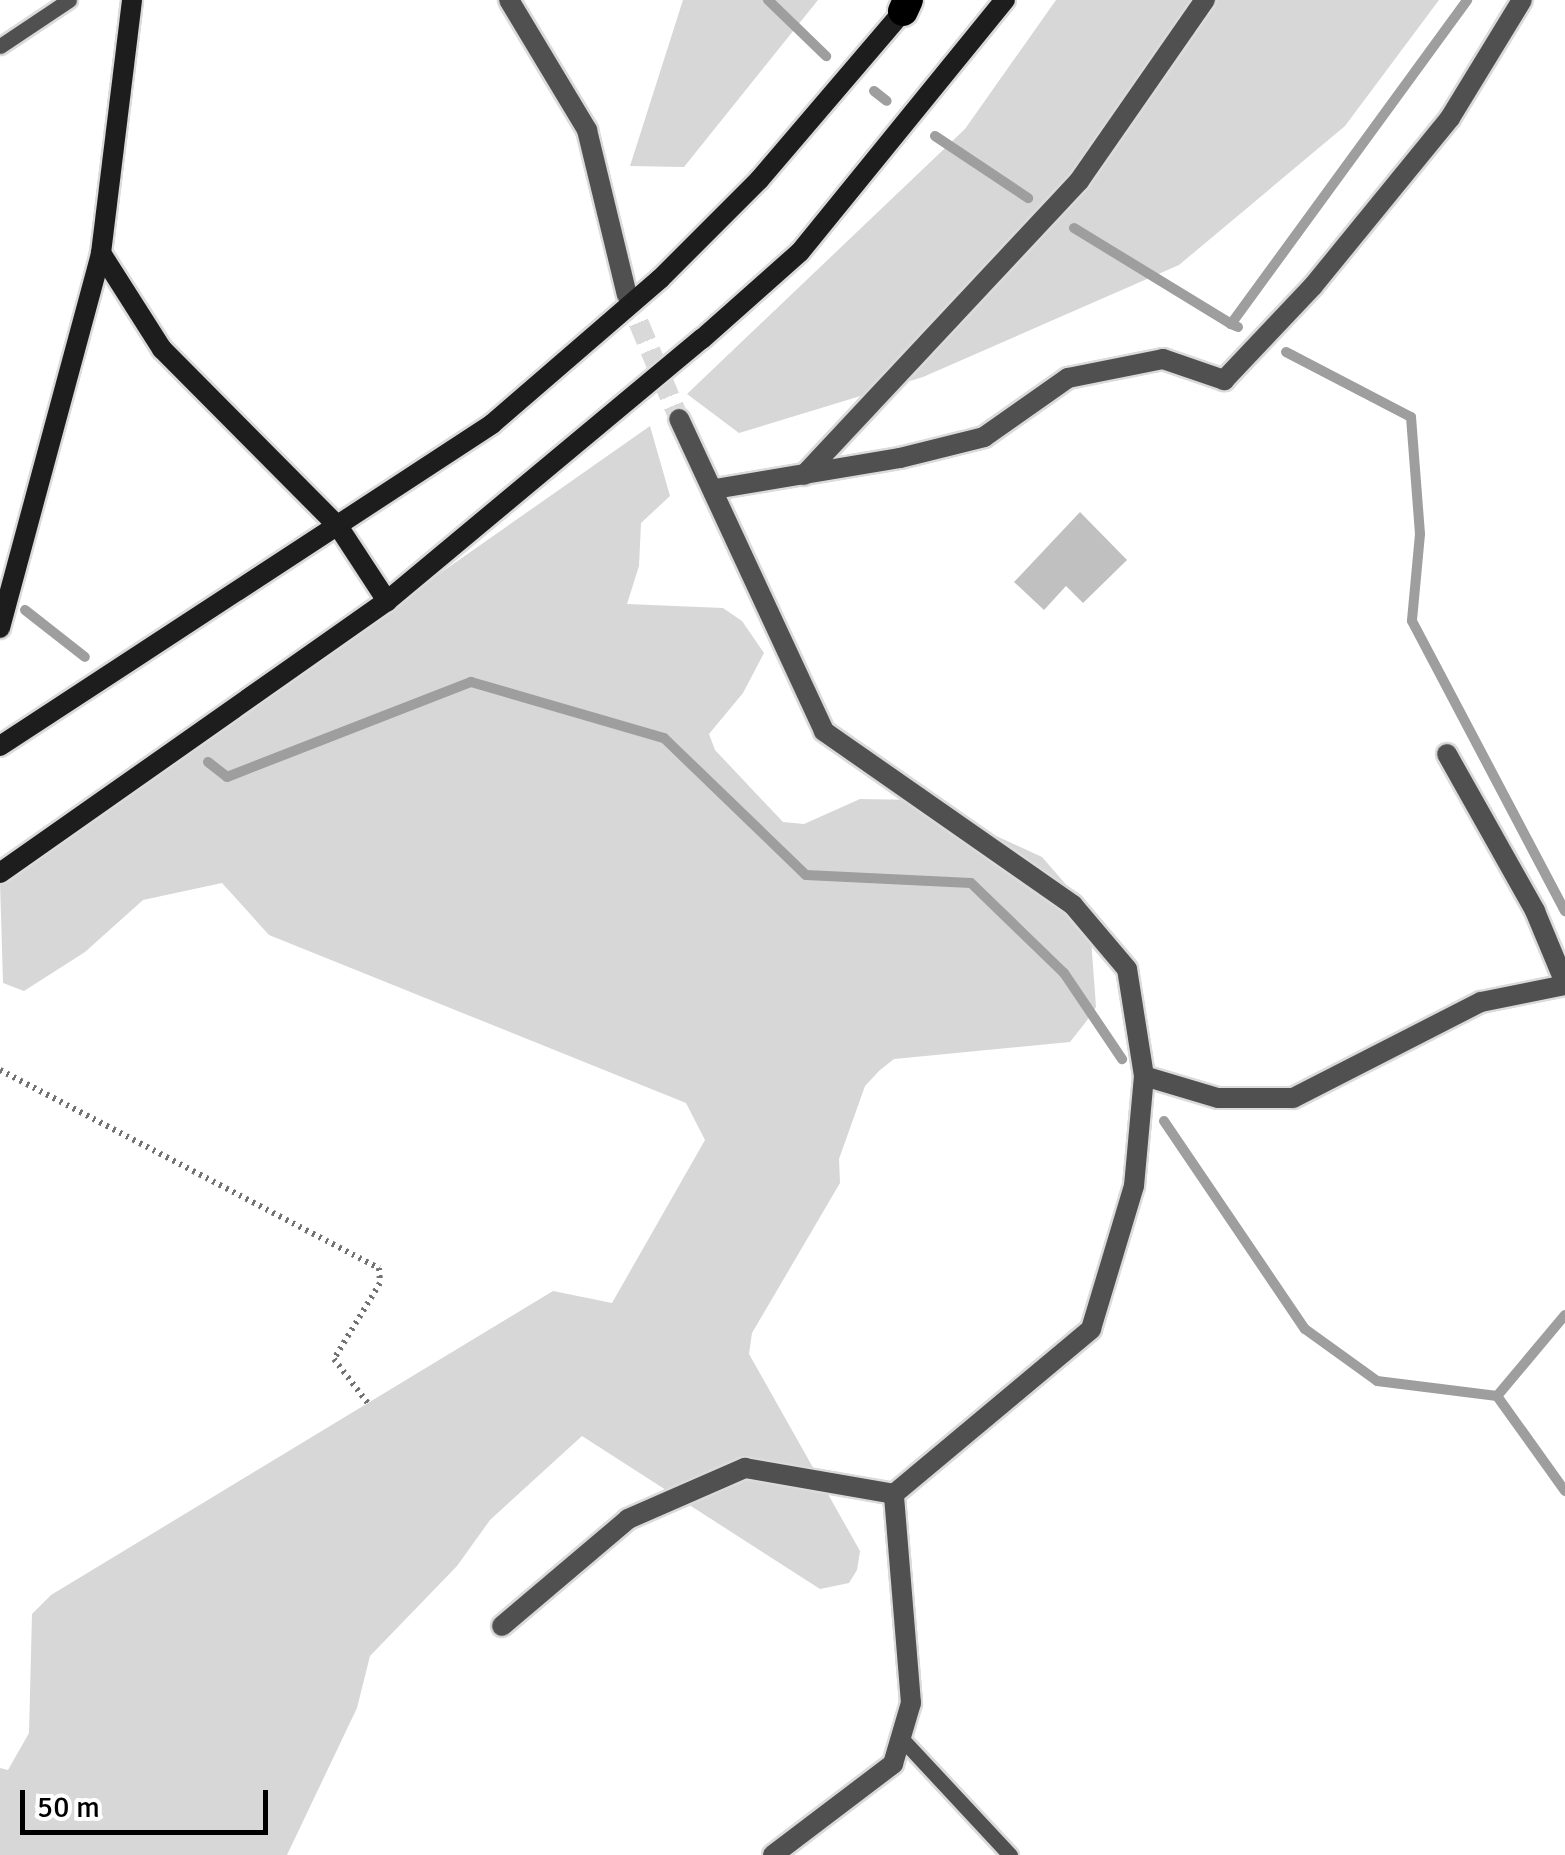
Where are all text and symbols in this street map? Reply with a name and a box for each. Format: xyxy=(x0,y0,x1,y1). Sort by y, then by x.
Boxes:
scale bar xyxy=(25,1770,272,1832)
text: 50 m xyxy=(37,1789,100,1826)

